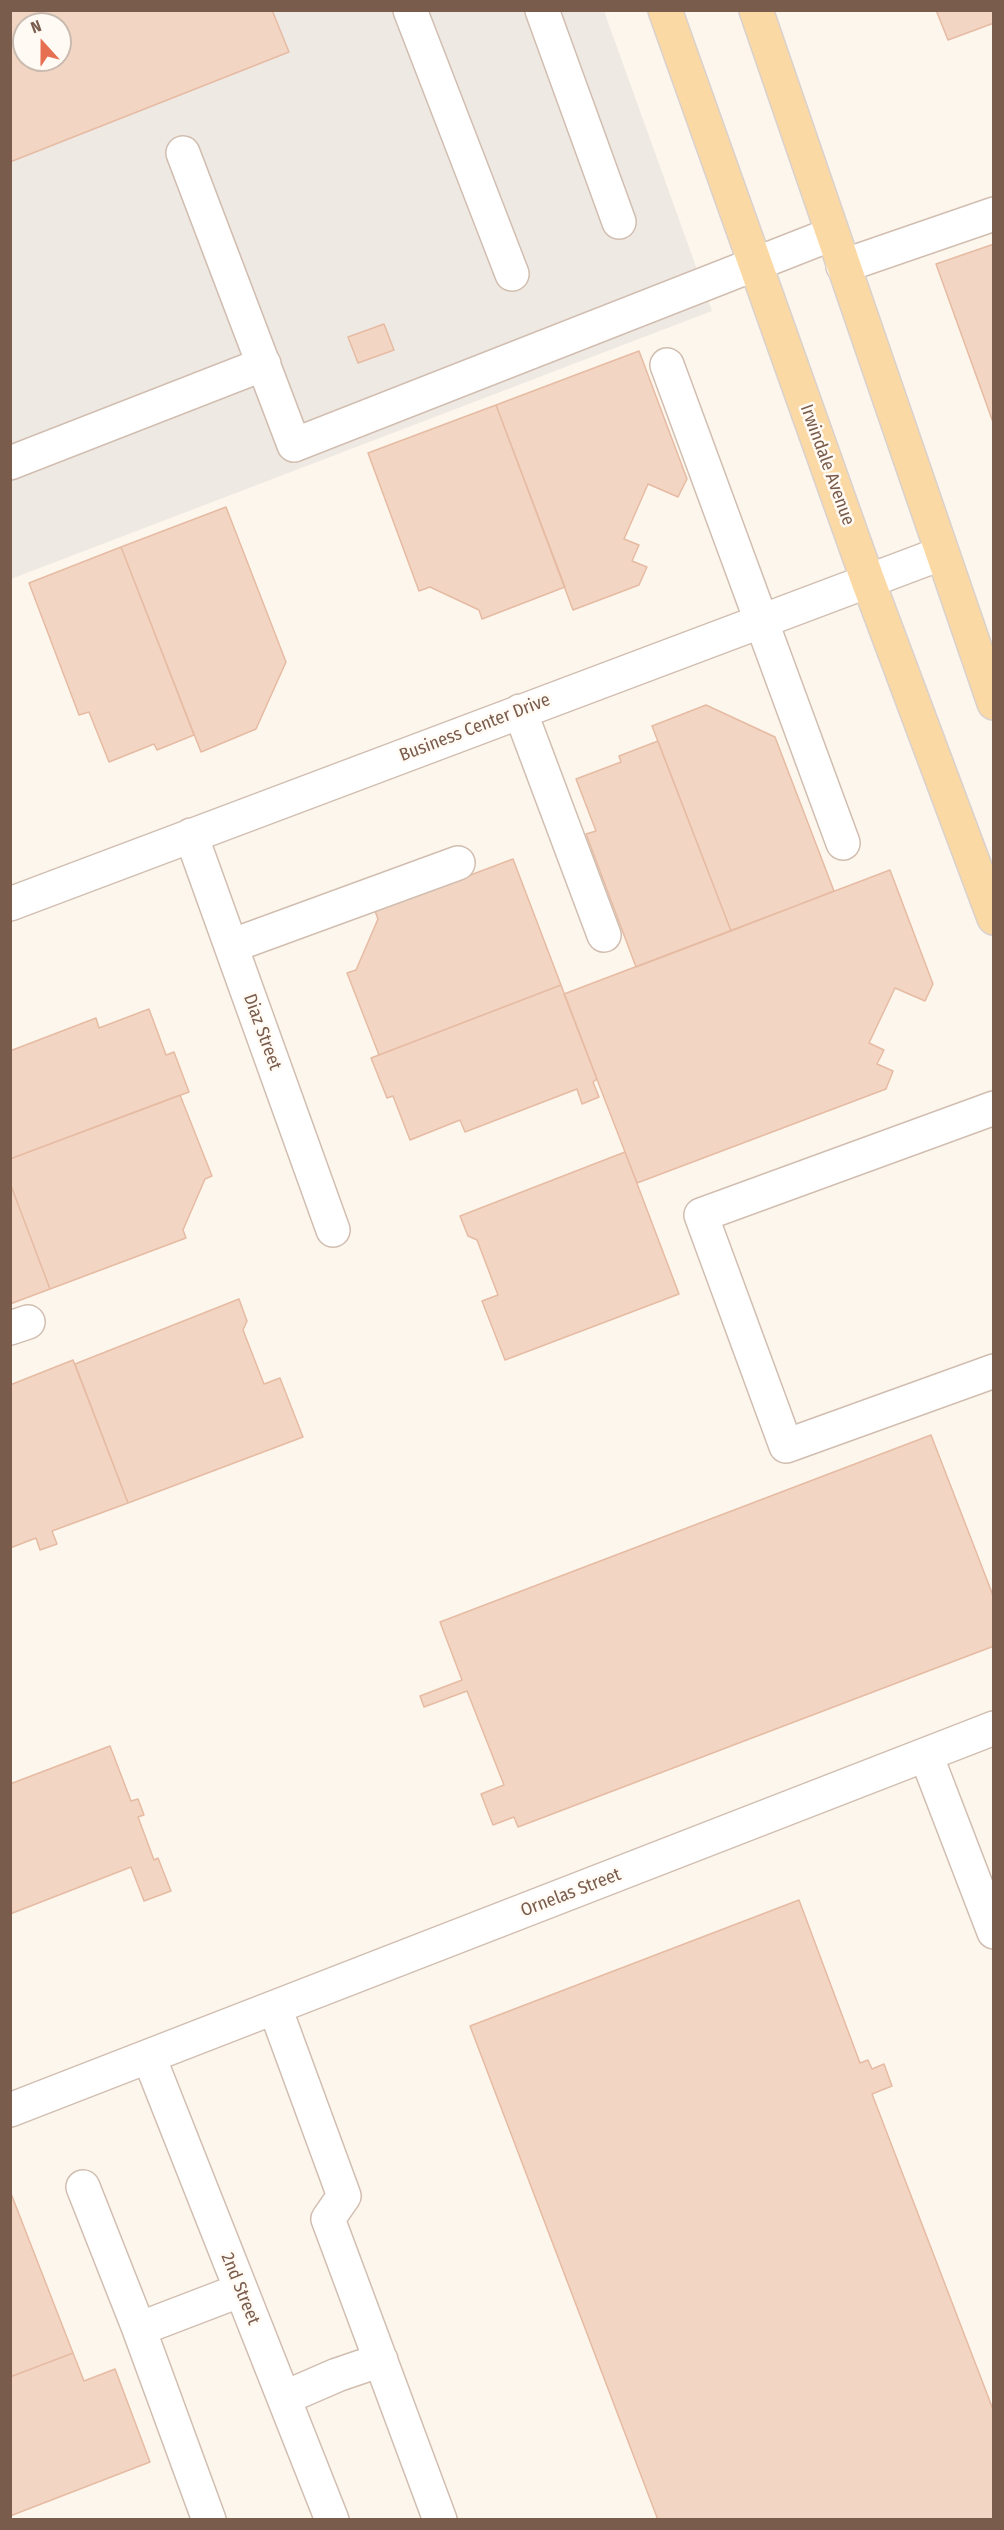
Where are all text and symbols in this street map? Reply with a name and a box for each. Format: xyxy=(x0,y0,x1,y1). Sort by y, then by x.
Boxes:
north arrow xyxy=(12,12,72,72)
text: N xyxy=(28,16,44,37)
street label: Irwindale Avenue xyxy=(795,402,859,528)
street label: Business Center Drive xyxy=(397,689,553,767)
street label: Diaz Street xyxy=(238,991,286,1073)
street label: Ornelas Street xyxy=(518,1864,624,1922)
street label: 2nd Street xyxy=(216,2250,264,2328)

